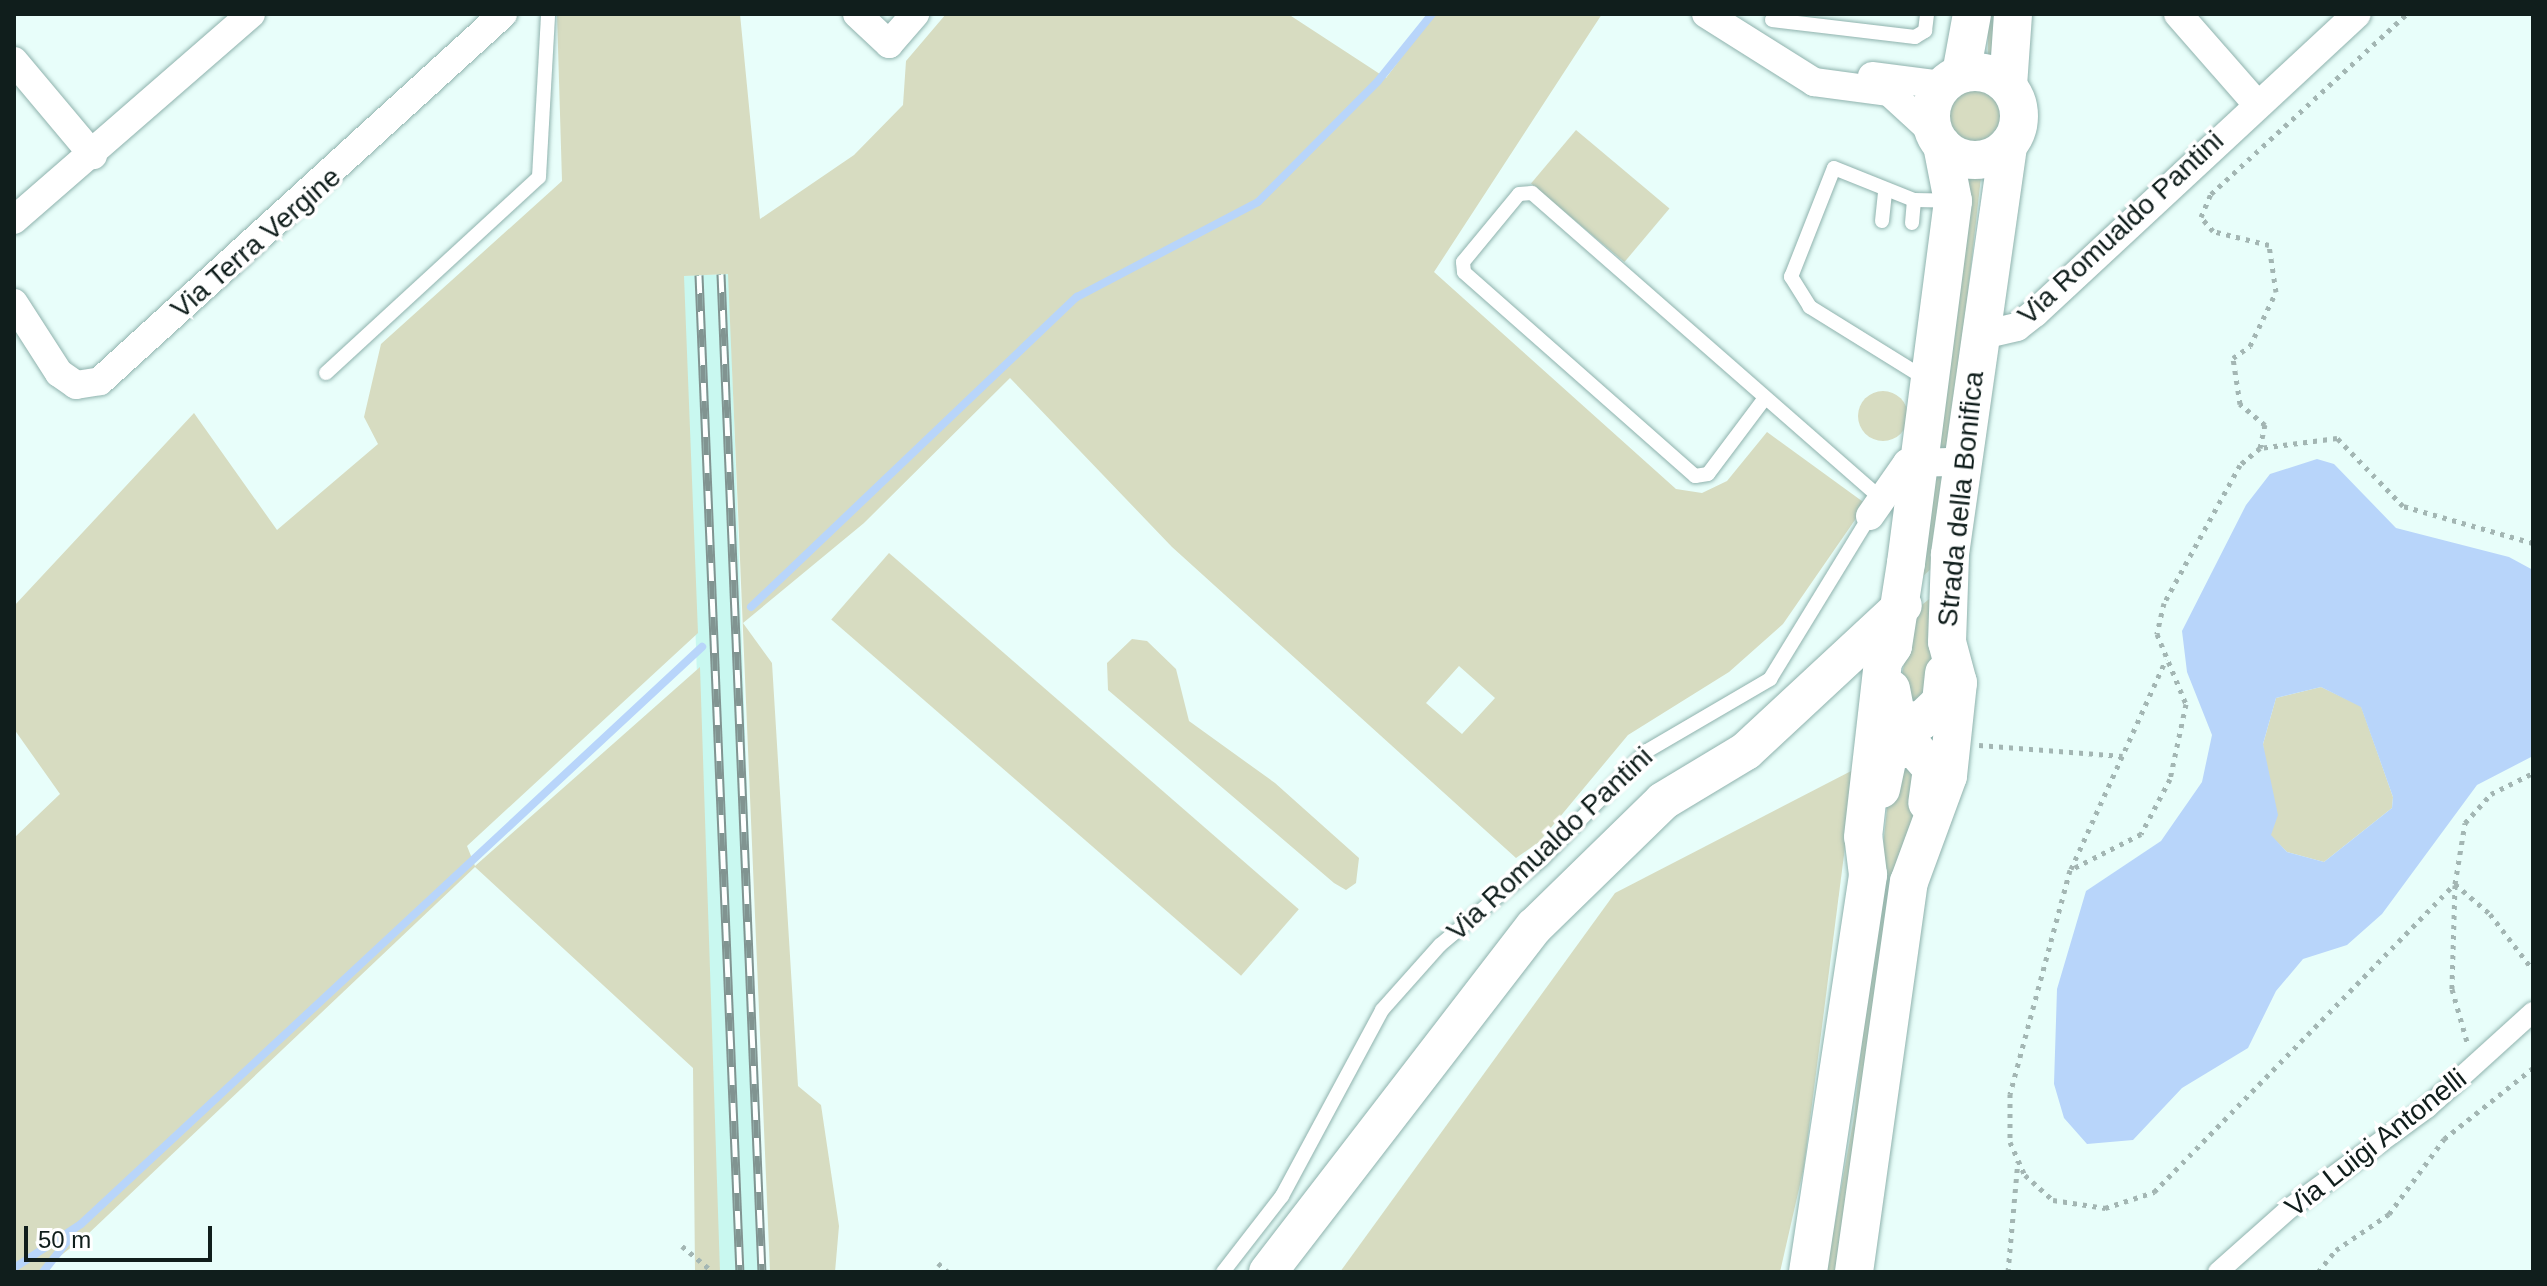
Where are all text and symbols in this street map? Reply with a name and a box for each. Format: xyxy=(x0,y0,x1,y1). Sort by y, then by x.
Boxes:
street label: Via Romualdo Pantini xyxy=(2011,124,2231,332)
street label: Via Terra Vergine xyxy=(164,160,348,326)
street label: Strada della Bonifica xyxy=(1931,370,1991,628)
street label: Via Romualdo Pantini xyxy=(1440,740,1660,948)
street label: Via Luigi Antonelli xyxy=(2278,1061,2474,1225)
scale bar xyxy=(28,1210,216,1260)
text: 50 m xyxy=(38,1226,91,1253)

